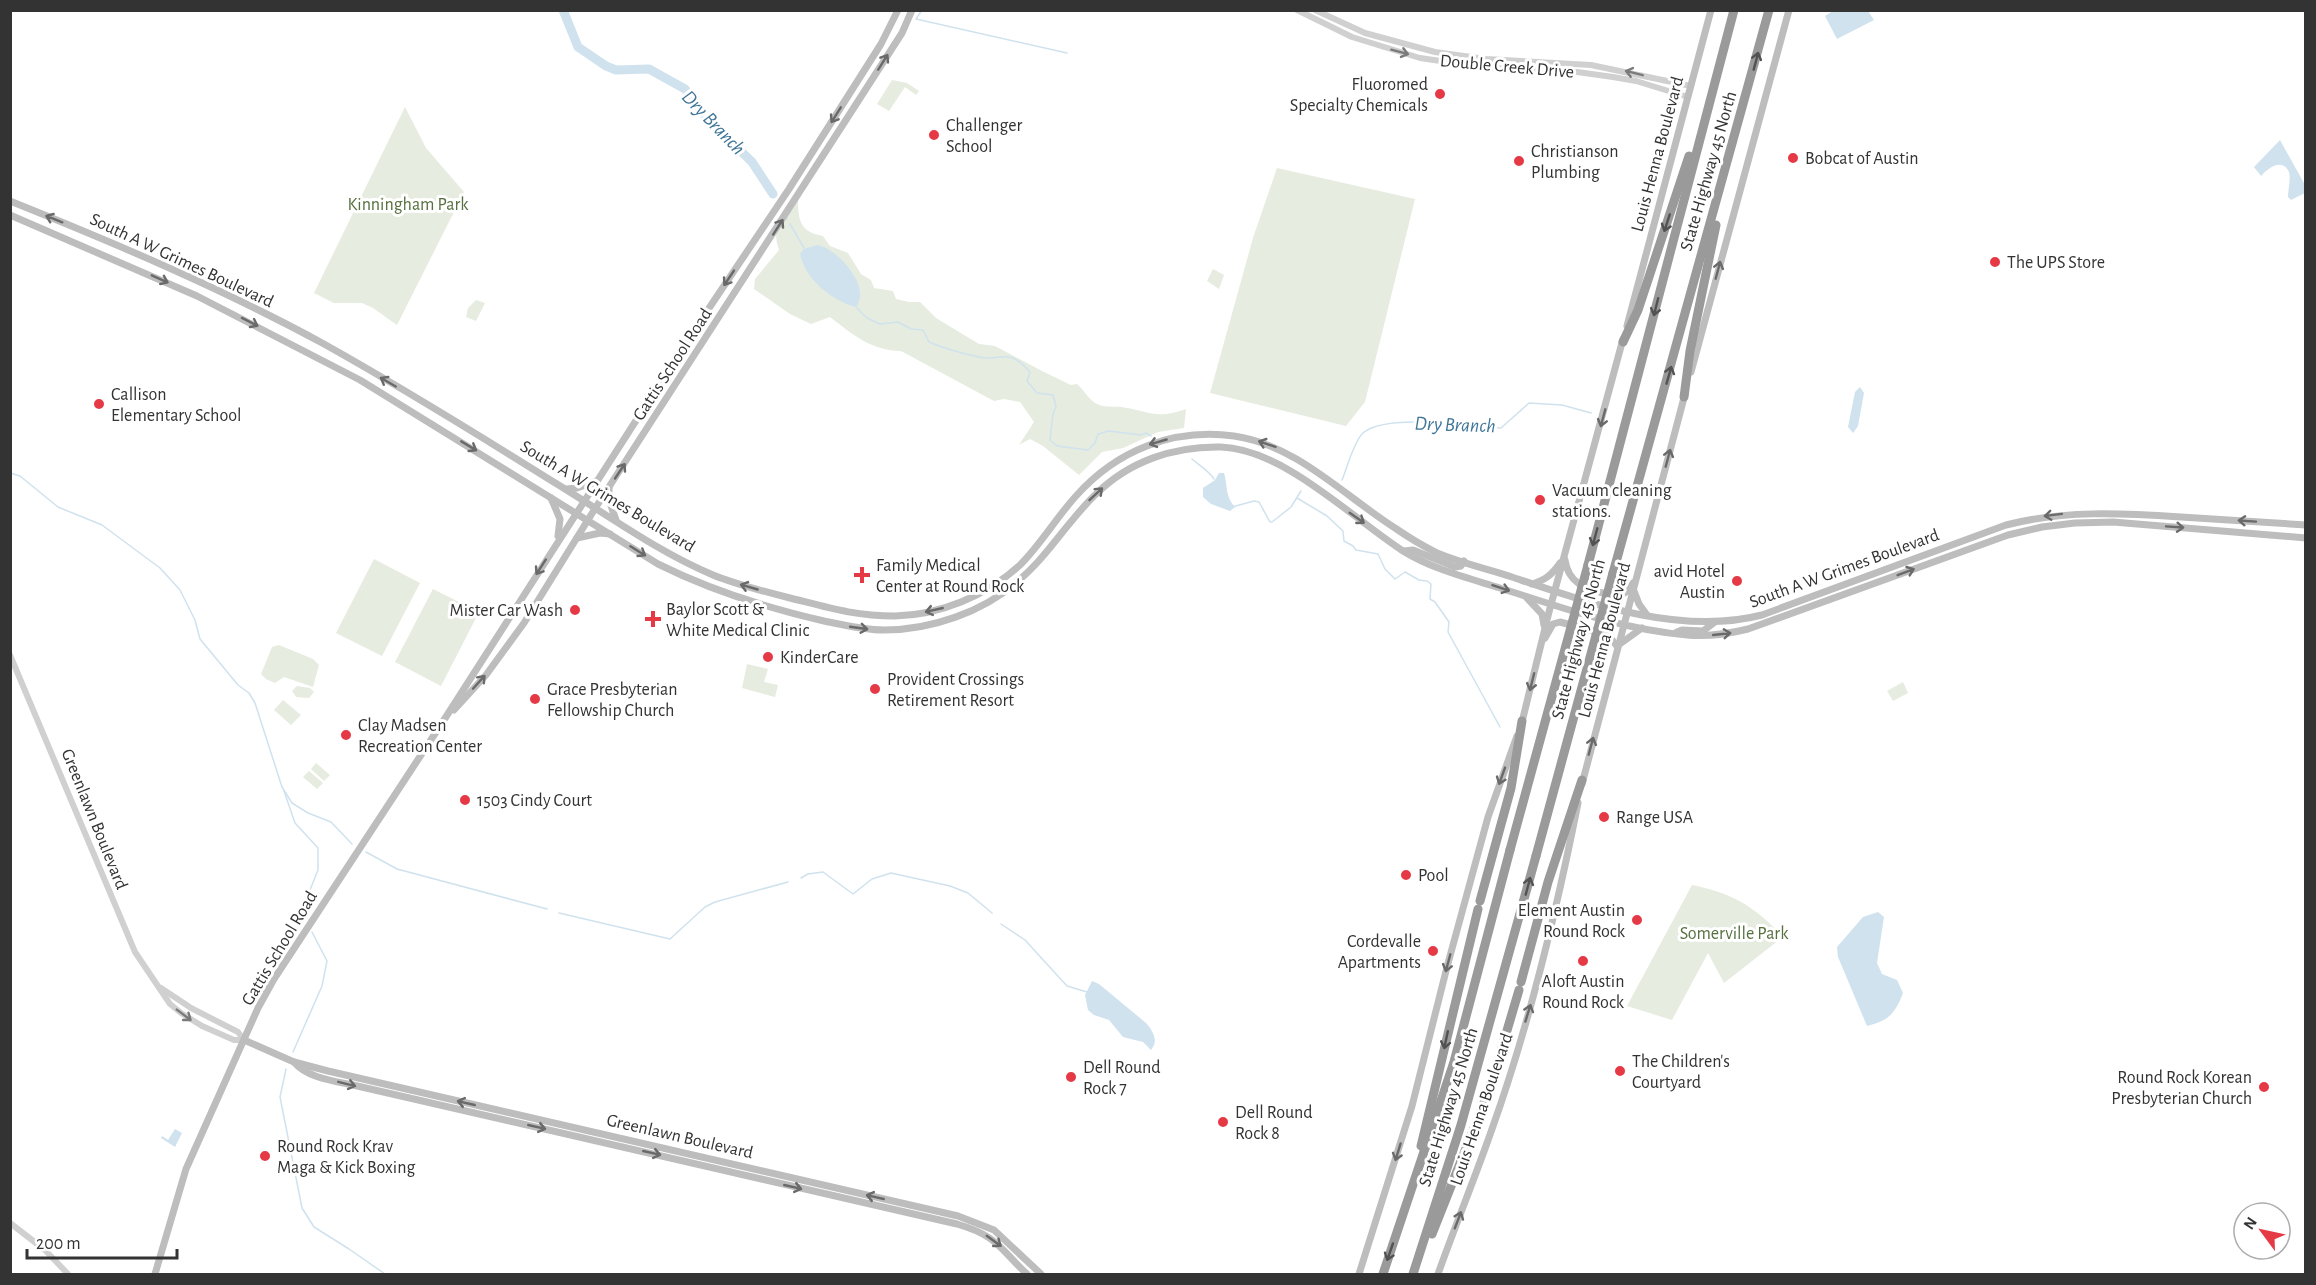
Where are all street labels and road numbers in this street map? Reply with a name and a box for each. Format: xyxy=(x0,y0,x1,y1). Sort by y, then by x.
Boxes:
street label: Double Creek Drive xyxy=(1439,52,1575,82)
street label: Louis Henna Boulevard xyxy=(1629,75,1687,234)
street label: State Highway 45 North xyxy=(1678,89,1740,253)
street label: South A W Grimes Boulevard xyxy=(87,210,276,311)
street label: Gattis School Road xyxy=(630,305,716,424)
street label: South A W Grimes Boulevard xyxy=(517,438,698,556)
street label: South A W Grimes Boulevard xyxy=(1747,526,1942,612)
street label: State Highway 45 North xyxy=(1549,557,1609,721)
street label: Louis Henna Boulevard xyxy=(1576,561,1634,720)
street label: Greenlawn Boulevard xyxy=(58,747,130,892)
street label: Gattis School Road xyxy=(239,888,321,1009)
street label: State Highway 45 North xyxy=(1416,1026,1482,1189)
street label: Louis Henna Boulevard xyxy=(1447,1031,1517,1188)
street label: Greenlawn Boulevard xyxy=(605,1111,755,1163)

